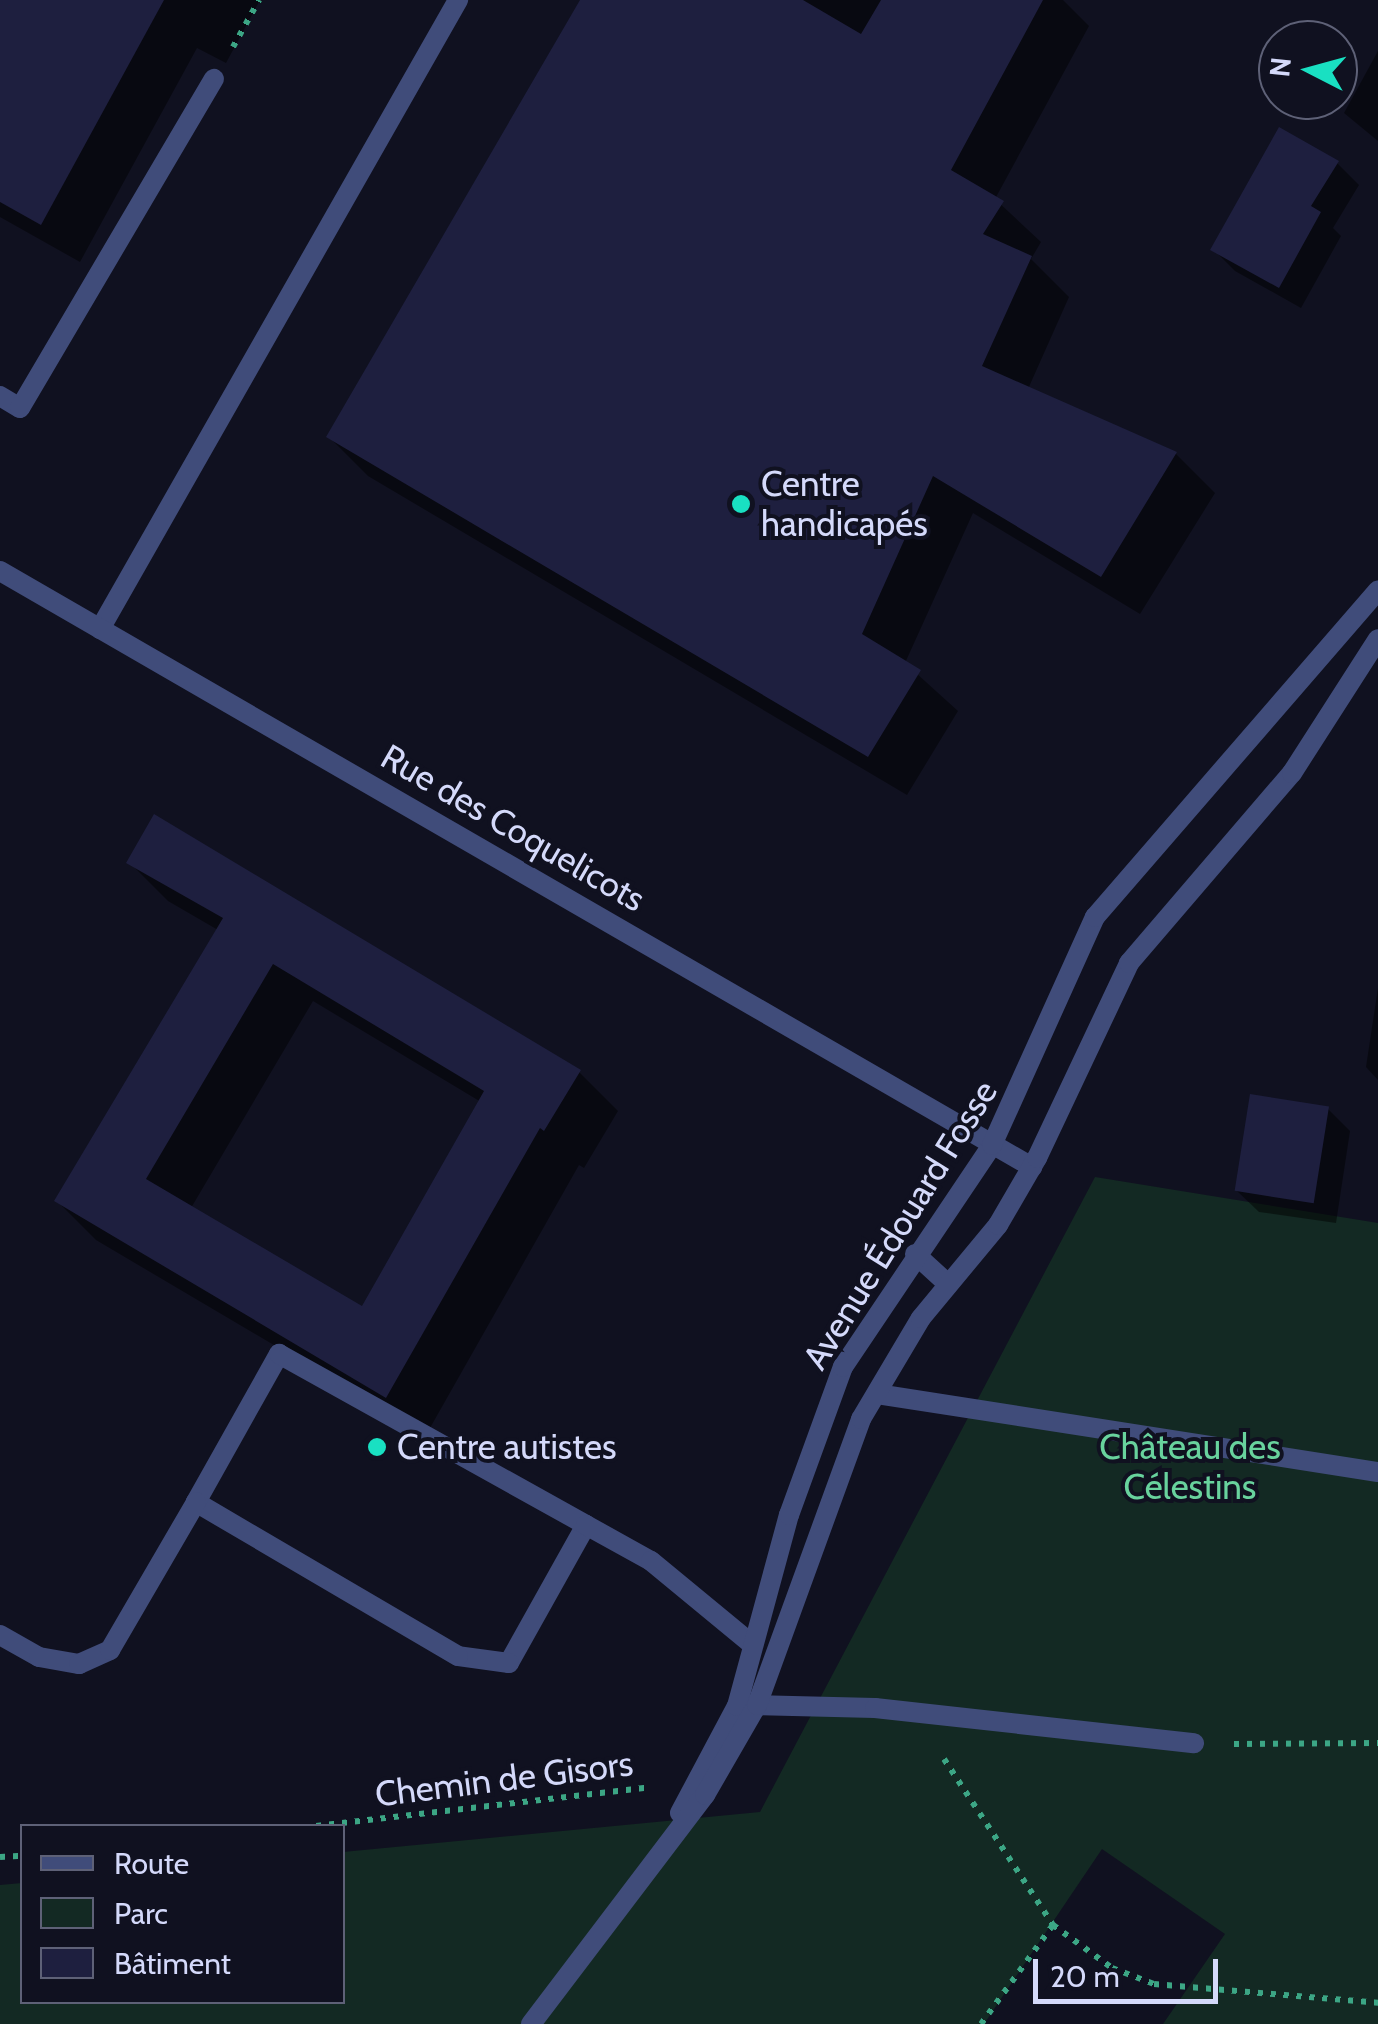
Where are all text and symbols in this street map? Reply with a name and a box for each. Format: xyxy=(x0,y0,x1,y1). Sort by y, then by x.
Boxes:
north arrow xyxy=(1258,20,1358,120)
text: N xyxy=(1262,55,1298,79)
place label: Centre handicapés xyxy=(761,463,928,545)
marker: Centre handicapés xyxy=(730,493,752,515)
street label: Rue des Coquelicots xyxy=(374,736,652,920)
street label: Avenue Édouard Fosse xyxy=(794,1073,1006,1377)
place label: Centre autistes xyxy=(397,1426,616,1468)
park label: Château des Célestins xyxy=(1099,1426,1281,1508)
marker: Centre autistes xyxy=(366,1436,388,1458)
street label: Chemin de Gisors xyxy=(373,1742,635,1816)
legend xyxy=(20,1824,345,2004)
text: Route xyxy=(114,1845,189,1882)
text: Parc xyxy=(114,1895,168,1932)
scale bar xyxy=(1038,1939,1223,2001)
text: Bâtiment xyxy=(114,1945,231,1982)
text: 20 m xyxy=(1050,1958,1120,1995)

